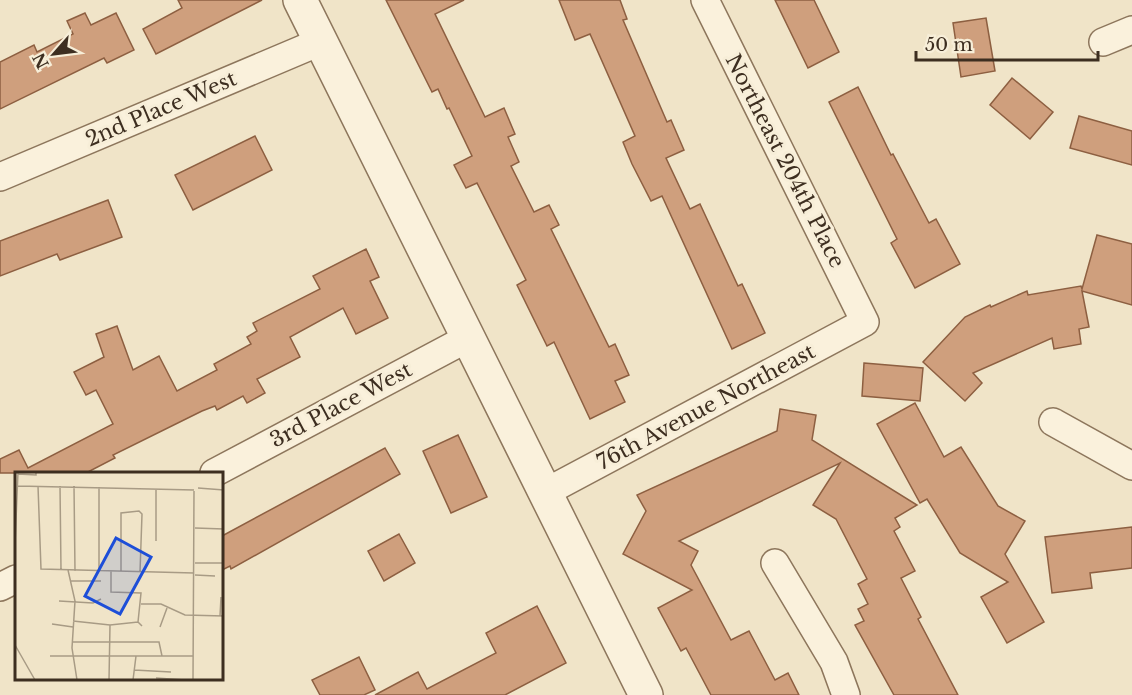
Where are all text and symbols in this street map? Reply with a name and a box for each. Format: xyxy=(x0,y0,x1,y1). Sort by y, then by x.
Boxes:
north arrow xyxy=(24,24,84,84)
scale bar xyxy=(916,24,1098,62)
text: 50 m xyxy=(925,34,973,56)
text: N xyxy=(28,50,53,72)
street label: Northeast 204th Place xyxy=(720,50,850,272)
street label: 2nd Place West xyxy=(82,65,240,153)
street label: 76th Avenue Northeast xyxy=(593,338,820,476)
street label: 3rd Place West xyxy=(266,357,416,453)
inset map xyxy=(15,472,224,680)

